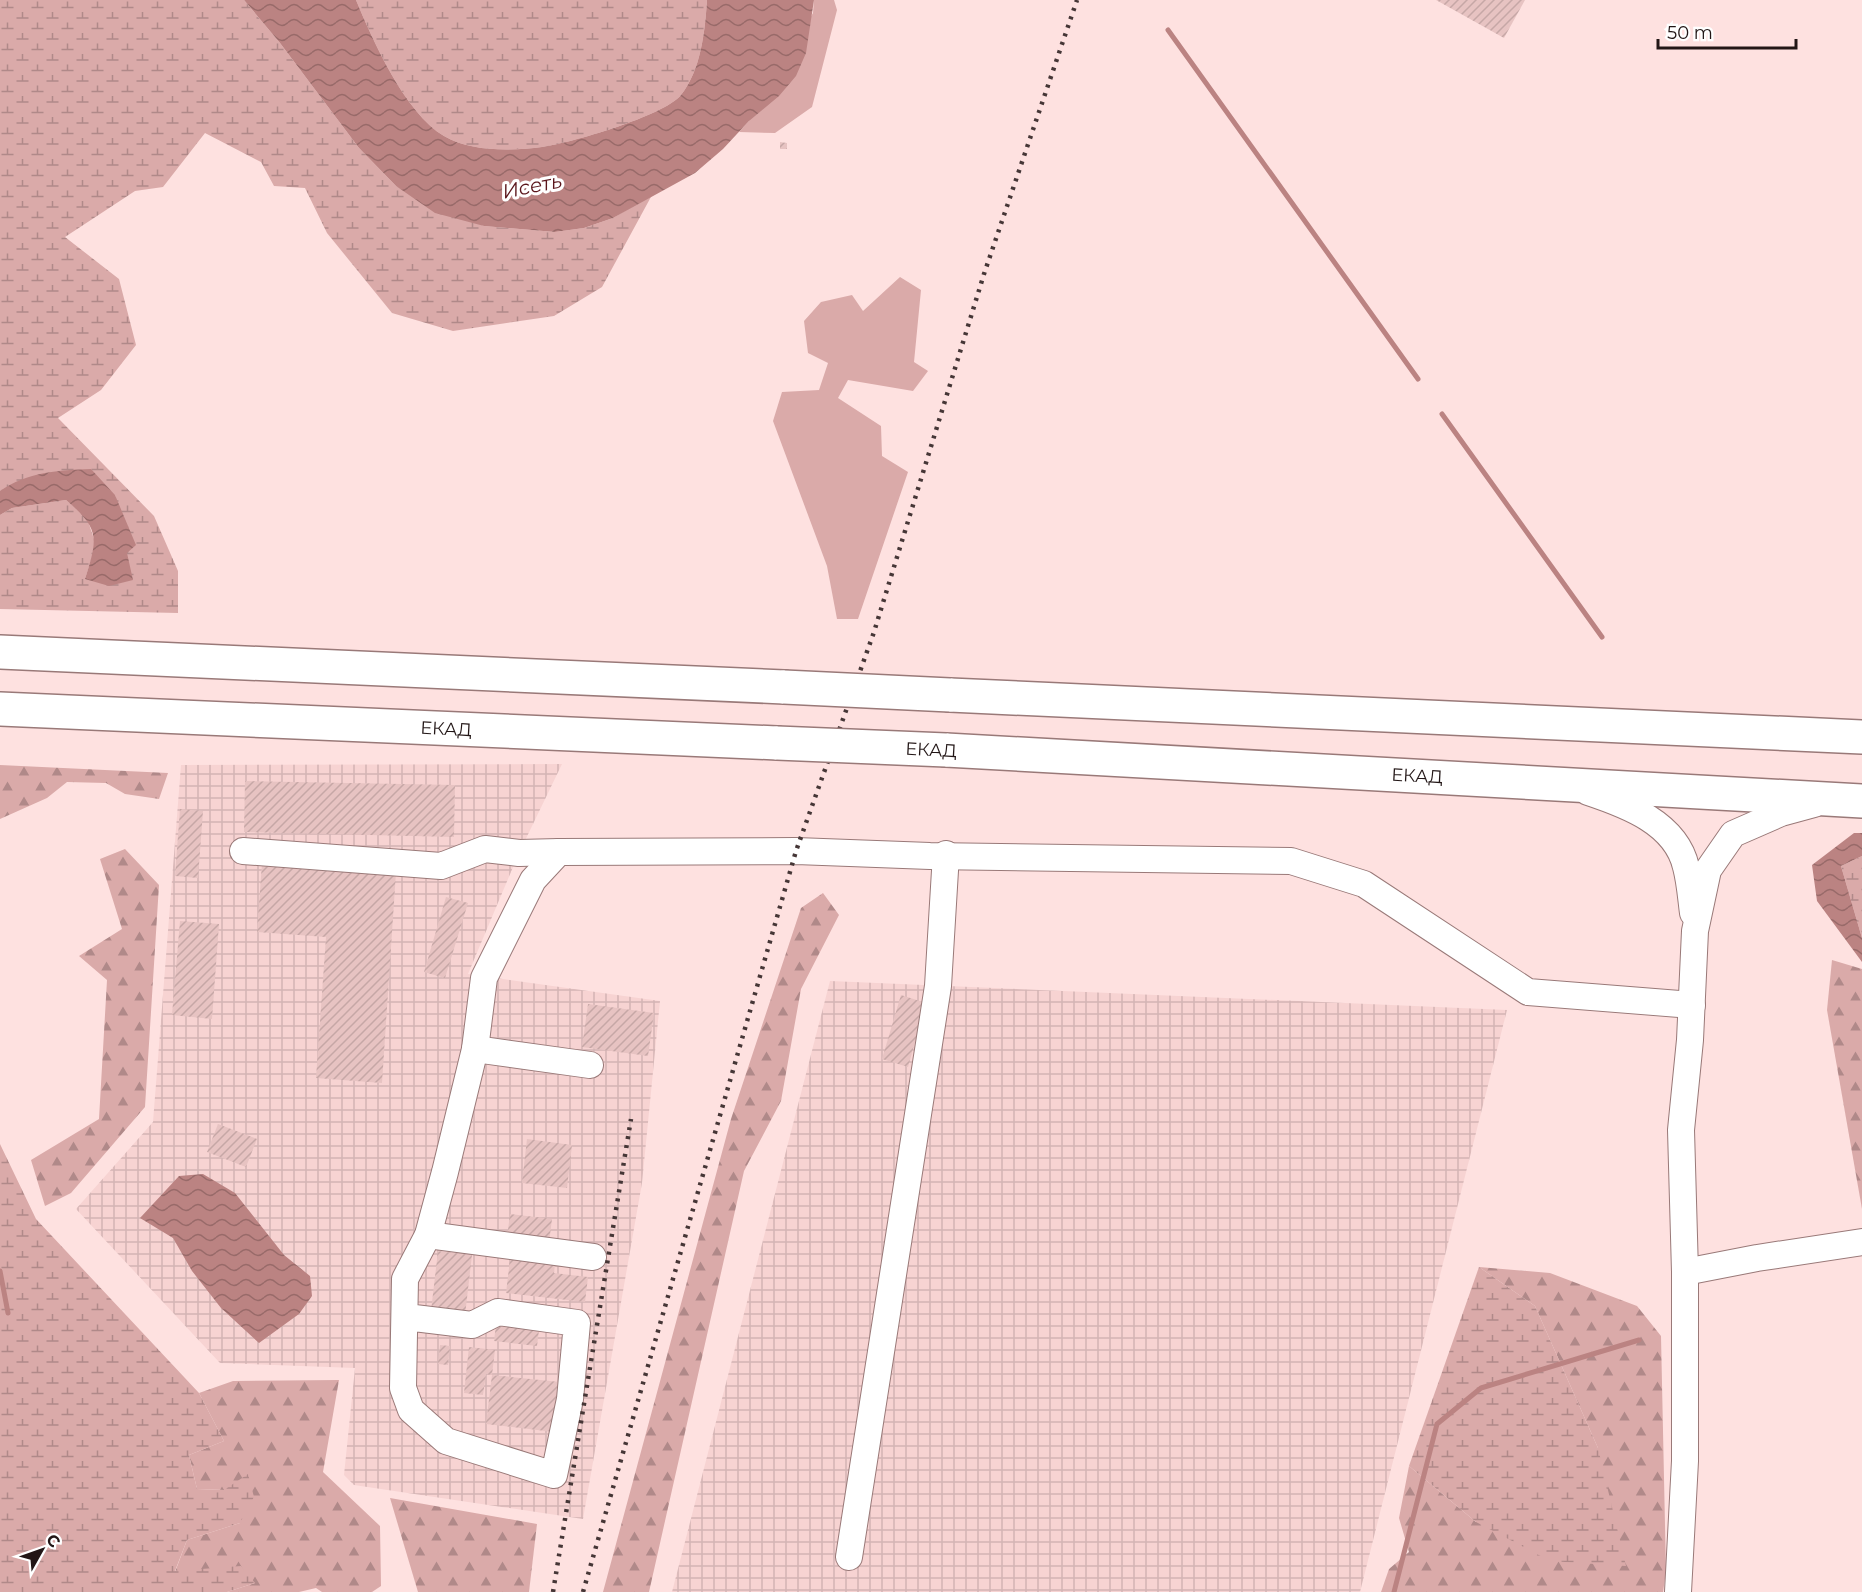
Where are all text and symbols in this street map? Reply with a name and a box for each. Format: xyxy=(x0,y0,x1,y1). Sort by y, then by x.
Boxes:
scale bar xyxy=(1658,12,1796,50)
text: 50 m xyxy=(1667,22,1713,44)
water label: Исеть xyxy=(500,168,564,204)
street label: ЕКАД xyxy=(420,717,472,741)
street label: ЕКАД xyxy=(905,738,957,762)
street label: ЕКАД xyxy=(1391,764,1443,788)
north arrow xyxy=(12,1520,72,1580)
text: С xyxy=(42,1530,64,1552)

